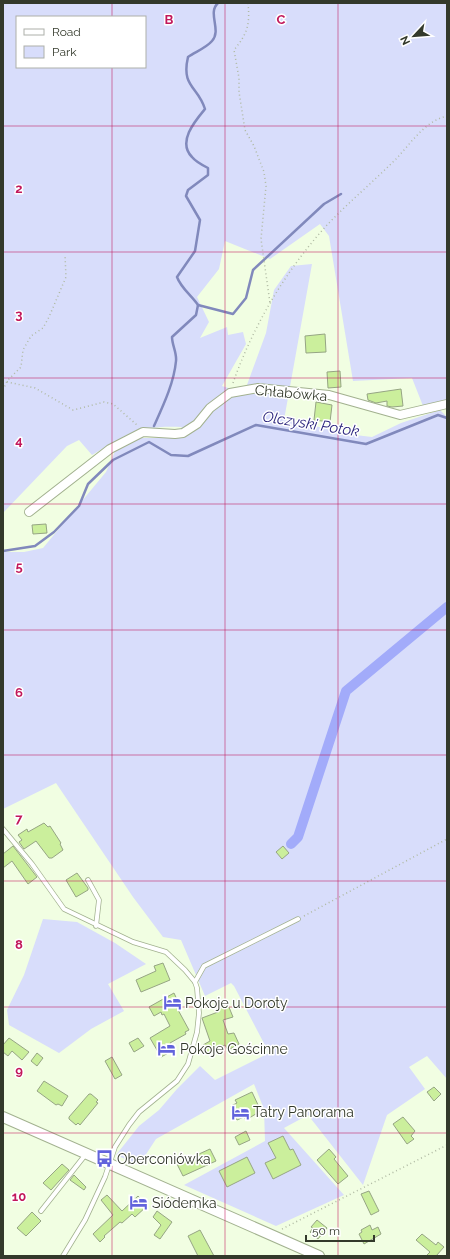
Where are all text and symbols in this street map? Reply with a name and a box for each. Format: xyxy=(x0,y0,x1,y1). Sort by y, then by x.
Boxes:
text: B xyxy=(165,12,174,27)
text: C xyxy=(277,12,286,27)
legend xyxy=(16,16,146,68)
north arrow xyxy=(394,16,434,56)
text: Road xyxy=(52,25,81,39)
text: N xyxy=(398,34,413,47)
text: Park xyxy=(52,45,77,59)
text: 2 xyxy=(15,181,23,196)
text: 3 xyxy=(15,307,23,322)
street label: Chłabówka xyxy=(254,382,328,404)
water label: Olczyski Potok xyxy=(261,407,361,441)
text: 4 xyxy=(15,433,23,448)
text: 5 xyxy=(15,559,23,574)
text: 6 xyxy=(15,685,23,700)
text: 7 xyxy=(15,811,23,826)
text: 8 xyxy=(15,937,23,952)
hotel icon: Pokoje u Doroty xyxy=(162,993,182,1013)
place label: Pokoje u Doroty xyxy=(185,995,288,1011)
hotel icon: Pokoje Gościnne xyxy=(157,1039,177,1059)
place label: Pokoje Gościnne xyxy=(180,1041,288,1057)
text: 9 xyxy=(15,1063,23,1078)
hotel icon: Tatry Panorama xyxy=(230,1102,250,1122)
place label: Tatry Panorama xyxy=(253,1104,354,1120)
bus stop icon: Oberconiówka xyxy=(94,1149,114,1169)
place label: Oberconiówka xyxy=(117,1151,211,1167)
text: 10 xyxy=(12,1189,26,1204)
hotel icon: Siódemka xyxy=(129,1193,149,1213)
place label: Siódemka xyxy=(152,1195,217,1211)
scale bar xyxy=(306,1217,374,1243)
text: 50 m xyxy=(312,1224,340,1238)

